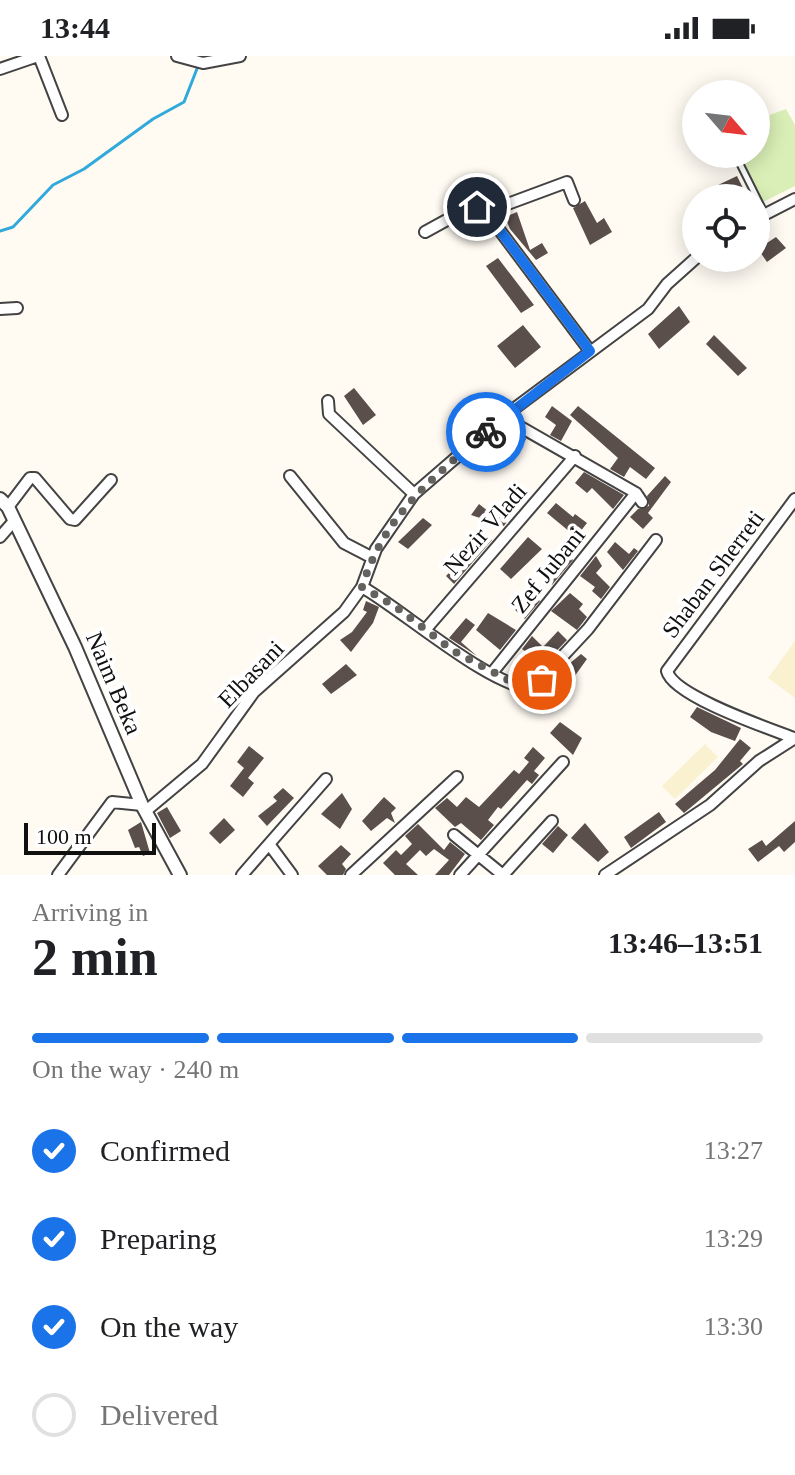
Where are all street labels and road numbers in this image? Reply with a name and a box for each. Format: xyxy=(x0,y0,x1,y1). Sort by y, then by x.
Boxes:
street label: Nezir Vladi xyxy=(438,478,532,580)
street label: Shaban Sherreti xyxy=(657,505,770,643)
street label: Zef Jubani xyxy=(506,522,590,618)
street label: Naim Beka xyxy=(81,628,147,738)
street label: Elbasani xyxy=(213,635,289,713)

